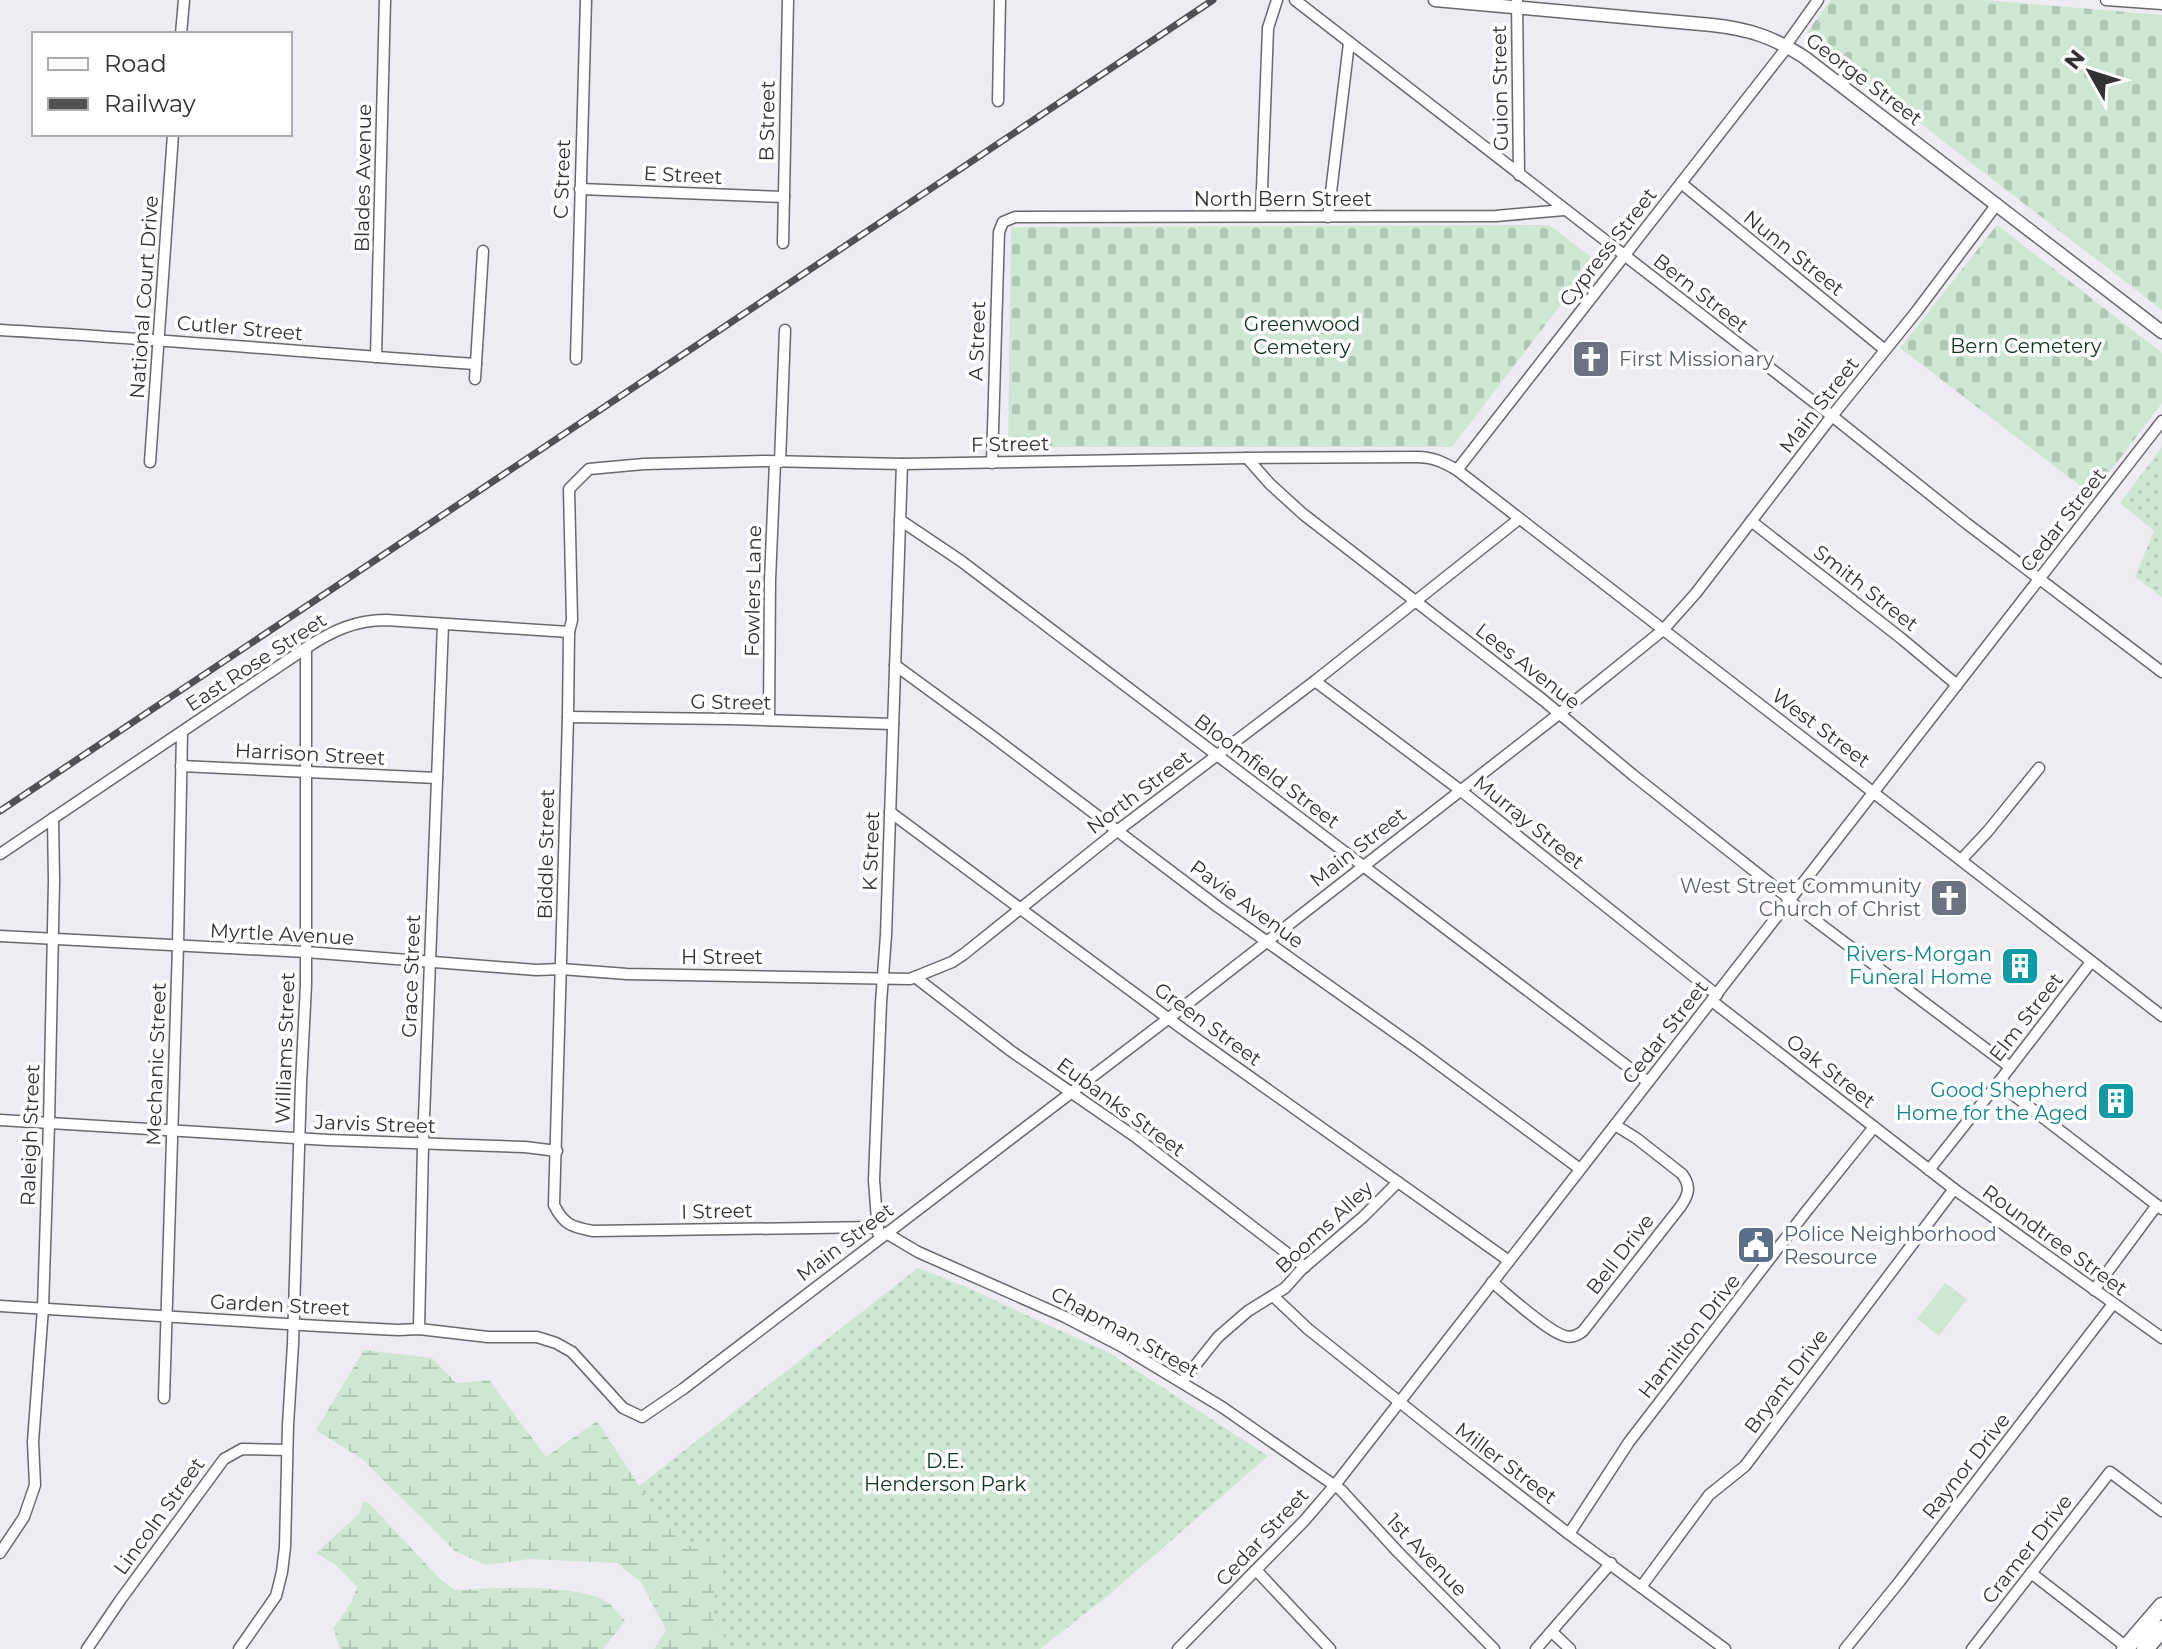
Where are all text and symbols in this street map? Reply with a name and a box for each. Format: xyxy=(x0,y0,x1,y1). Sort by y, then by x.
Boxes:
street label: Guion Street xyxy=(1487,25,1513,151)
street label: George Street xyxy=(1801,27,1927,131)
legend xyxy=(32,32,292,136)
north arrow xyxy=(2050,32,2130,112)
text: N xyxy=(2059,44,2091,75)
text: Road xyxy=(104,49,167,78)
street label: B Street xyxy=(754,80,780,162)
text: Railway xyxy=(104,89,196,118)
street label: Blades Avenue xyxy=(350,104,376,252)
street label: C Street xyxy=(549,139,575,219)
street label: E Street xyxy=(643,161,723,189)
street label: Cypress Street xyxy=(1554,183,1662,311)
street label: North Bern Street xyxy=(1194,187,1372,211)
street label: National Court Drive xyxy=(125,195,163,399)
street label: Nunn Street xyxy=(1739,205,1849,301)
street label: Bern Street xyxy=(1649,248,1753,338)
street label: A Street xyxy=(964,301,990,381)
street label: Cutler Street xyxy=(176,311,304,345)
park label: Greenwood Cemetery xyxy=(1244,312,1360,359)
park label: Bern Cemetery xyxy=(1950,334,2102,358)
church icon: First Missionary xyxy=(1570,338,1612,380)
place label: First Missionary xyxy=(1619,347,1774,371)
street label: Main Street xyxy=(1774,352,1864,458)
street label: F Street xyxy=(971,431,1049,457)
street label: Cedar Street xyxy=(2015,463,2111,577)
street label: Fowlers Lane xyxy=(740,525,766,657)
street label: Smith Street xyxy=(1809,540,1923,636)
street label: East Rose Street xyxy=(181,608,331,716)
street label: Lees Avenue xyxy=(1471,618,1585,714)
street label: West Street xyxy=(1767,683,1875,773)
street label: G Street xyxy=(690,689,772,715)
street label: Bloomfield Street xyxy=(1190,709,1344,833)
street label: Harrison Street xyxy=(234,738,386,770)
street label: North Street xyxy=(1082,745,1196,839)
street label: Murray Street xyxy=(1469,770,1589,874)
street label: Biddle Street xyxy=(533,788,559,920)
street label: Main Street xyxy=(1305,802,1411,892)
street label: K Street xyxy=(858,811,884,891)
street label: Pavie Avenue xyxy=(1185,855,1309,953)
place label: West Street Community Church of Christ xyxy=(1680,874,1921,921)
church icon: West Street Community Church of Christ xyxy=(1928,877,1970,919)
street label: Grace Street xyxy=(397,914,425,1038)
street label: Myrtle Avenue xyxy=(209,918,355,950)
place label: Rivers-Morgan Funeral Home xyxy=(1846,942,1992,989)
street label: H Street xyxy=(681,945,763,969)
building icon: Rivers-Morgan Funeral Home xyxy=(1999,945,2041,987)
street label: Elm Street xyxy=(1984,968,2068,1066)
street label: Williams Street xyxy=(270,972,300,1124)
street label: Cedar Street xyxy=(1617,975,1713,1089)
street label: Green Street xyxy=(1150,977,1266,1071)
street label: Mechanic Street xyxy=(141,982,171,1146)
street label: Oak Street xyxy=(1782,1029,1880,1113)
street label: Eubanks Street xyxy=(1052,1052,1190,1162)
street label: Raleigh Street xyxy=(16,1064,44,1206)
place label: Good Shepherd Home for the Aged xyxy=(1896,1078,2088,1125)
building icon: Good Shepherd Home for the Aged xyxy=(2095,1080,2137,1122)
street label: Jarvis Street xyxy=(313,1110,436,1138)
street label: Booms Alley xyxy=(1270,1176,1378,1278)
street label: Roundtree Street xyxy=(1978,1179,2132,1301)
street label: I Street xyxy=(681,1198,753,1224)
street label: Main Street xyxy=(792,1198,898,1286)
street label: Bell Drive xyxy=(1581,1209,1659,1299)
place label: Police Neighborhood Resource xyxy=(1784,1222,1997,1269)
public building icon: Police Neighborhood Resource xyxy=(1735,1224,1777,1266)
street label: Hamilton Drive xyxy=(1633,1269,1745,1403)
street label: Chapman Street xyxy=(1047,1281,1203,1383)
street label: Garden Street xyxy=(210,1289,350,1321)
street label: Bryant Drive xyxy=(1739,1324,1833,1438)
street label: Raynor Drive xyxy=(1917,1408,2015,1524)
street label: Miller Street xyxy=(1450,1417,1562,1509)
park label: D.E. Henderson Park xyxy=(864,1449,1026,1496)
street label: Lincoln Street xyxy=(108,1453,210,1579)
street label: Cedar Street xyxy=(1211,1483,1313,1591)
street label: Cramer Drive xyxy=(1977,1490,2077,1608)
street label: 1st Avenue xyxy=(1382,1509,1472,1601)

